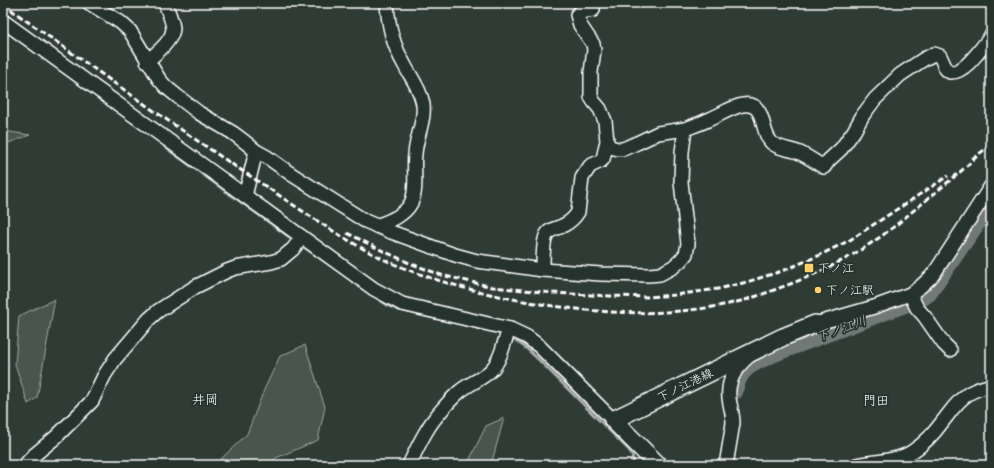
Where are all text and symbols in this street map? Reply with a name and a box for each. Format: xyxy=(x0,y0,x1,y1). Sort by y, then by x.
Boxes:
place label: 下ノ江 xyxy=(818,261,854,276)
marker: 下ノ江 xyxy=(803,262,815,274)
place label: 下ノ江駅 xyxy=(826,283,874,298)
marker: 下ノ江駅 xyxy=(813,285,823,295)
water label: 下ノ江川 xyxy=(814,313,869,345)
street label: 下ノ江港線 xyxy=(655,366,715,405)
district label: 井岡 xyxy=(192,392,218,408)
district label: 門田 xyxy=(863,393,889,409)

